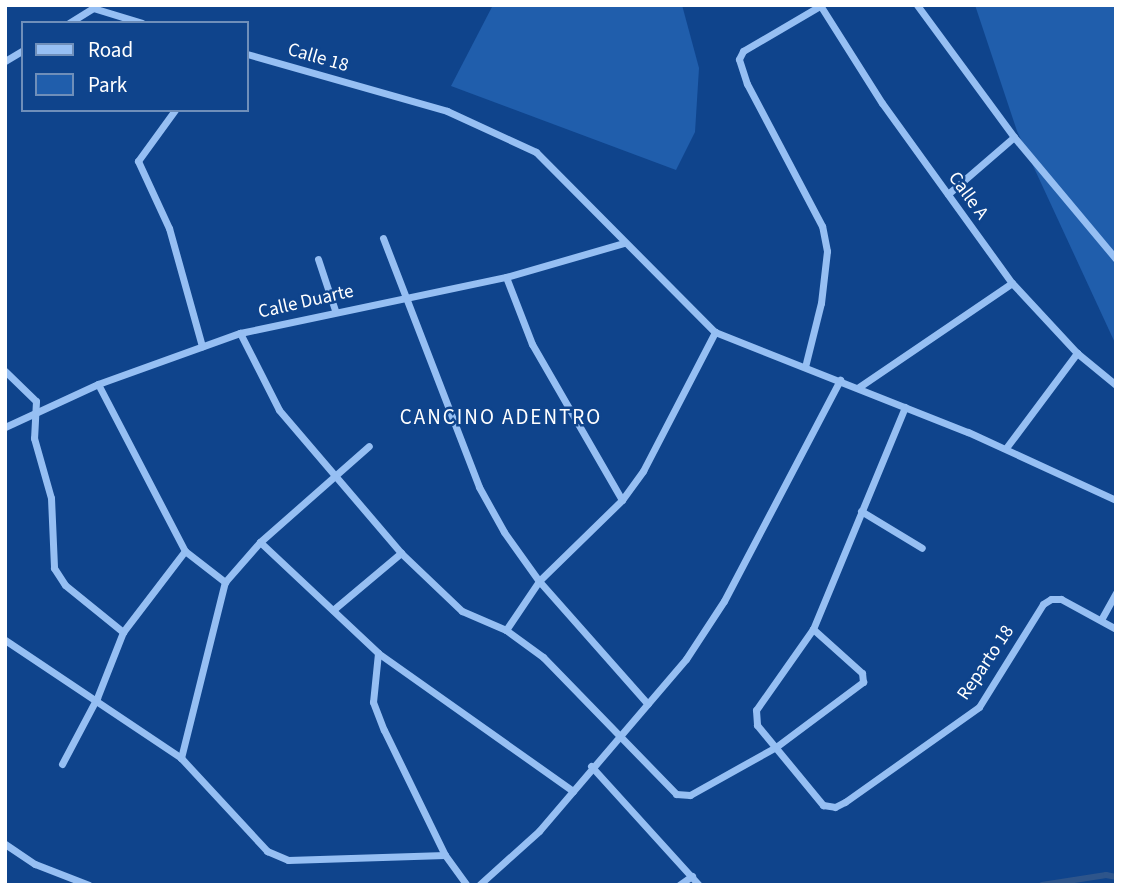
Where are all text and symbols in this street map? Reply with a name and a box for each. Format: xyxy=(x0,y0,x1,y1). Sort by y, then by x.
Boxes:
legend xyxy=(21,21,248,112)
text: Road xyxy=(88,35,133,65)
street label: Calle 18 xyxy=(285,38,351,78)
text: Park xyxy=(88,70,127,100)
street label: Calle A xyxy=(943,168,993,224)
street label: Calle Duarte xyxy=(256,280,356,324)
district label: CANCINO ADENTRO xyxy=(402,404,600,430)
street label: Reparto 18 xyxy=(953,621,1019,705)

